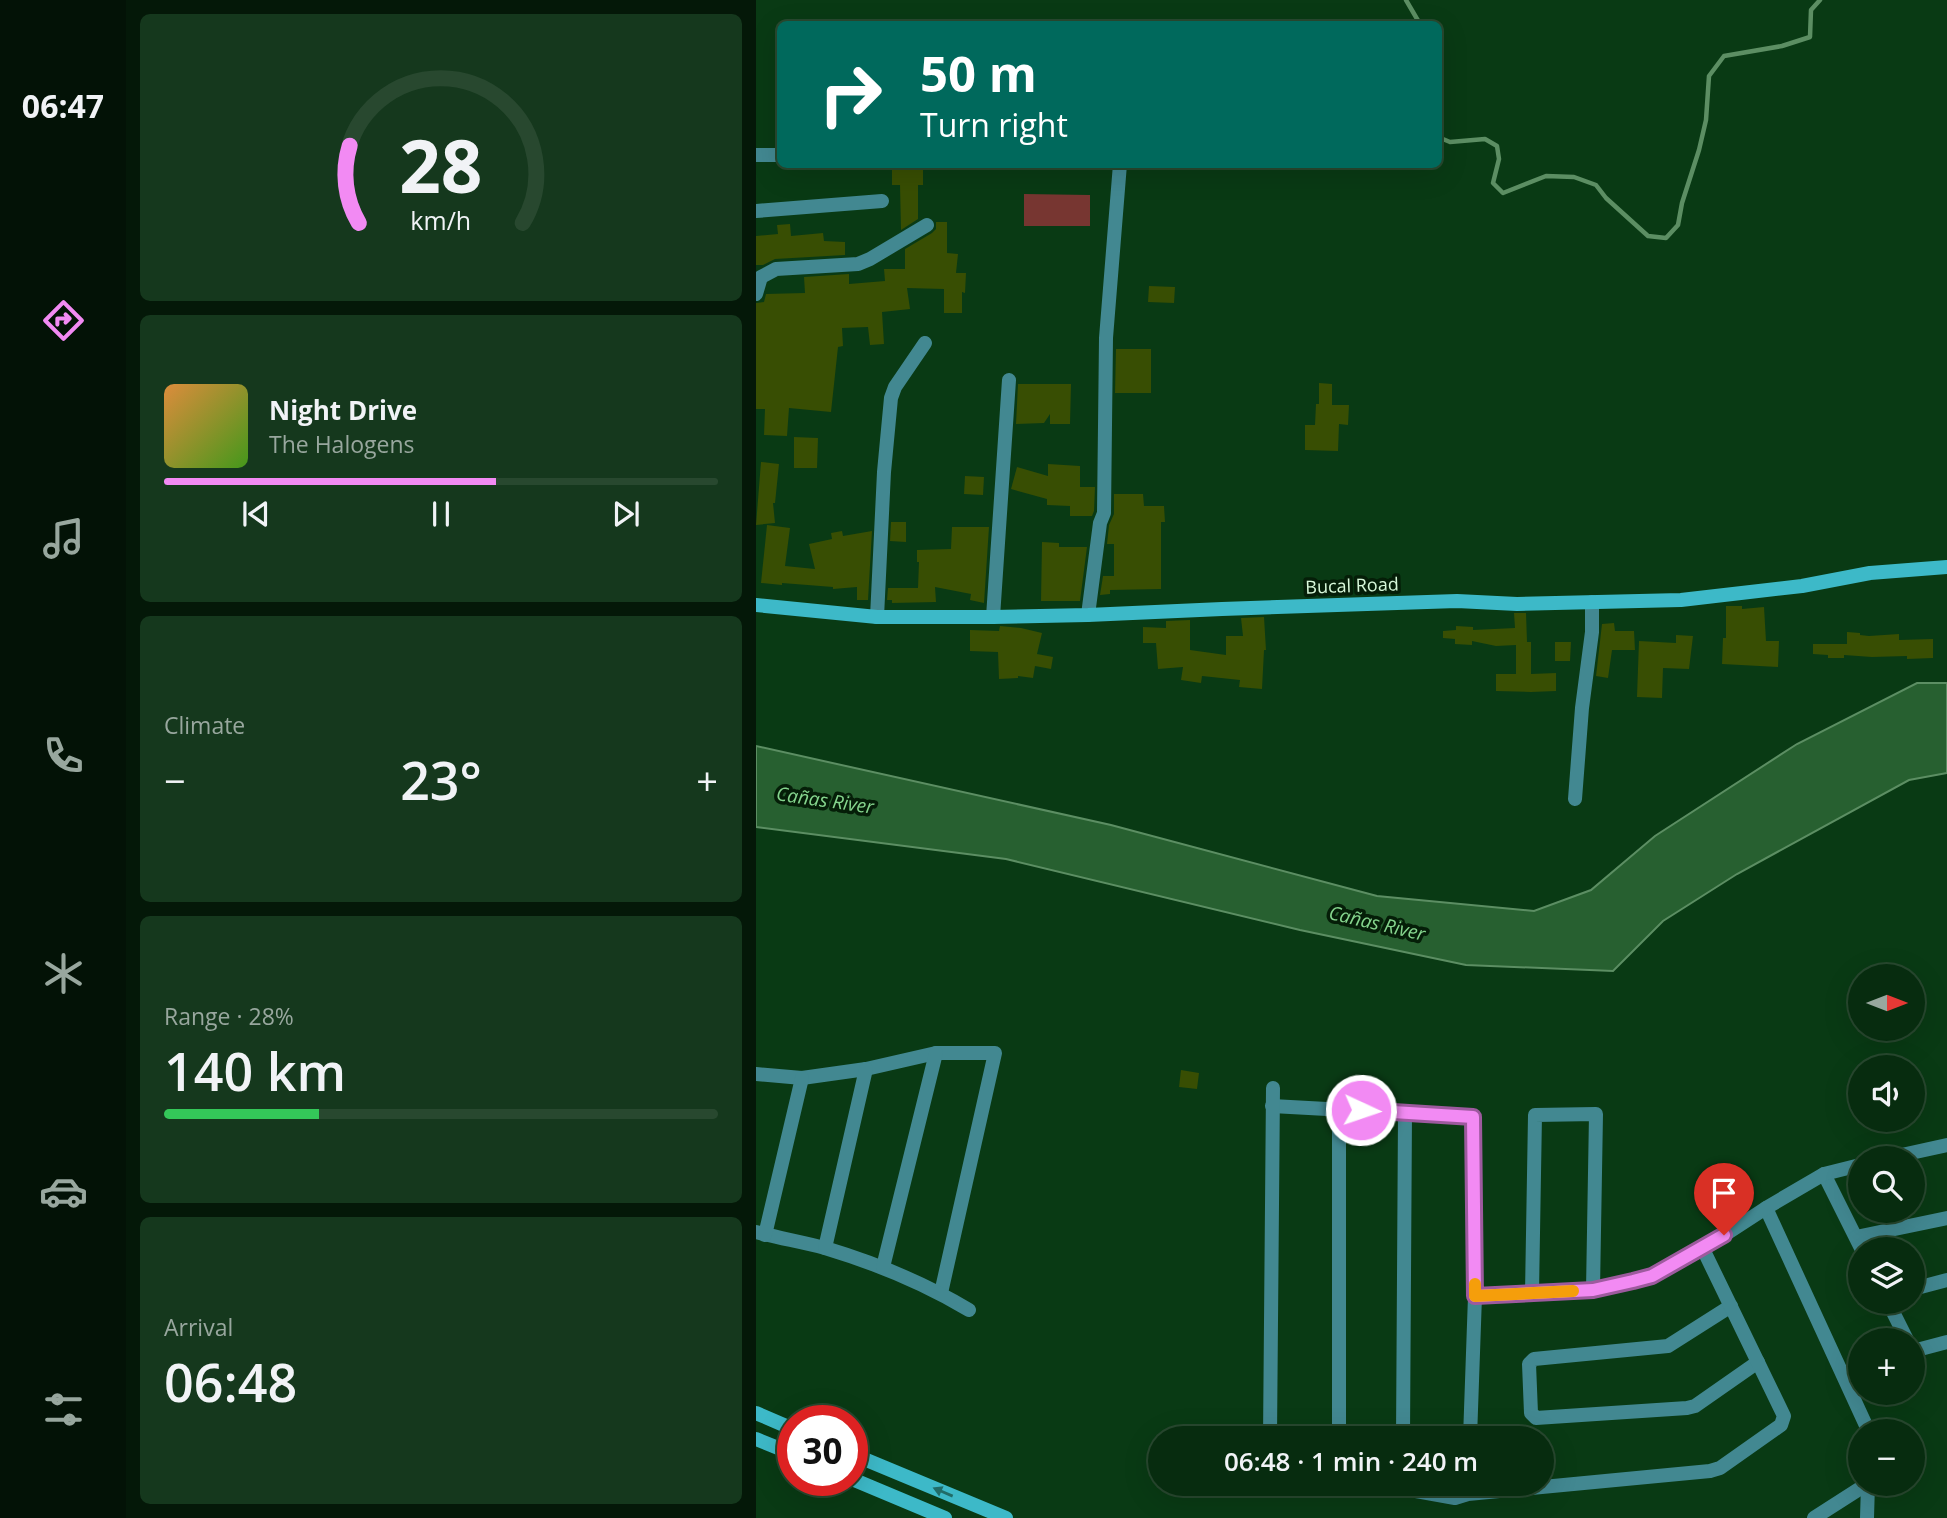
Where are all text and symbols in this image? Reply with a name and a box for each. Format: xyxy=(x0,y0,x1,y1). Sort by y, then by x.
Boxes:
text: 50 m xyxy=(920,40,1037,106)
icon: right xyxy=(805,49,896,140)
text: 06:47 xyxy=(22,84,104,127)
text: Turn right xyxy=(920,103,1068,146)
text: 28 xyxy=(399,116,483,215)
text: km/h xyxy=(411,203,471,237)
icon: directions xyxy=(39,296,88,345)
text: Night Drive xyxy=(269,392,417,428)
text: The Halogens xyxy=(269,428,415,460)
icon: previous xyxy=(237,495,275,533)
icon: pause xyxy=(422,495,460,533)
icon: next xyxy=(607,495,645,533)
icon: music xyxy=(39,514,88,563)
street label: Bucal Road xyxy=(1305,571,1399,599)
text: Climate xyxy=(164,709,245,741)
icon: phone xyxy=(39,731,88,780)
text: 23° xyxy=(400,744,482,815)
text: − xyxy=(164,754,186,806)
text: + xyxy=(696,754,718,806)
water label: Cañas River xyxy=(775,780,877,820)
water label: Cañas River xyxy=(1326,899,1429,947)
icon: climate xyxy=(39,949,88,998)
north arrow xyxy=(1848,964,1925,1041)
map controls xyxy=(1848,964,1925,1496)
text: Range · 28% xyxy=(164,1000,294,1032)
text: 140 km xyxy=(164,1035,346,1106)
button: sound xyxy=(1848,1055,1925,1132)
position arrow xyxy=(1324,1073,1398,1147)
button: search xyxy=(1848,1146,1925,1223)
pin xyxy=(1694,1163,1754,1235)
icon: car xyxy=(39,1167,88,1216)
icon: arrive xyxy=(1705,1174,1743,1212)
button: layers xyxy=(1848,1237,1925,1314)
text: Arrival xyxy=(164,1311,233,1343)
button: + xyxy=(1848,1328,1925,1405)
text: 06:48 xyxy=(164,1346,297,1417)
icon: filters xyxy=(39,1385,88,1434)
speed limit sign: 30 xyxy=(777,1405,868,1496)
button: − xyxy=(1848,1419,1925,1496)
text: 06:48 · 1 min · 240 m xyxy=(1224,1443,1478,1479)
one-way arrow xyxy=(933,1486,954,1497)

